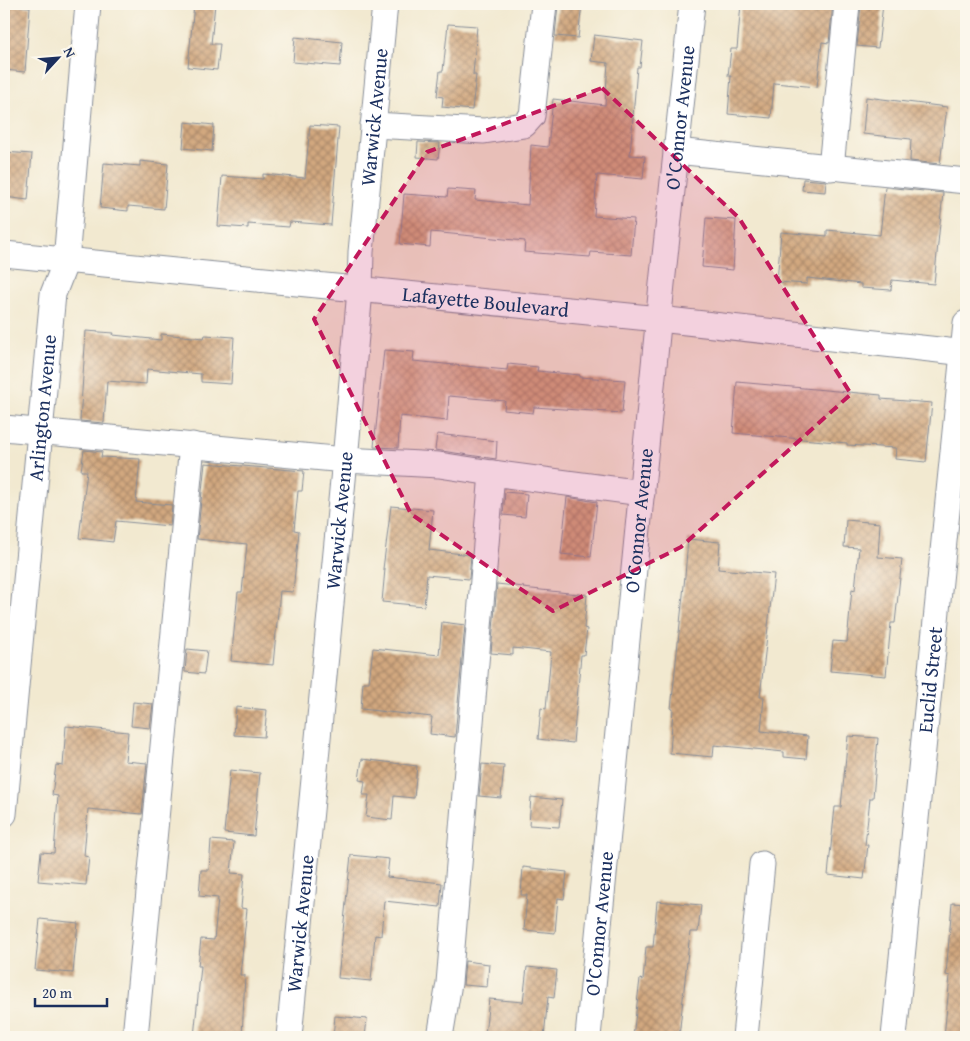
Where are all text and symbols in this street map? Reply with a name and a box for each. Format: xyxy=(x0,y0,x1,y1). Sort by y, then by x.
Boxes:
north arrow xyxy=(32,32,82,82)
text: N xyxy=(59,44,81,61)
street label: O'Connor Avenue xyxy=(657,44,701,191)
street label: Warwick Avenue xyxy=(352,47,395,187)
street label: Lafayette Boulevard xyxy=(401,279,571,324)
street label: Arlington Avenue xyxy=(20,333,63,482)
street label: O'Connor Avenue xyxy=(617,447,660,594)
street label: Warwick Avenue xyxy=(317,450,360,591)
street label: Euclid Street xyxy=(910,625,949,734)
street label: O'Connor Avenue xyxy=(577,850,620,997)
street label: Warwick Avenue xyxy=(278,853,321,994)
scale bar xyxy=(35,976,108,1008)
text: 20 m xyxy=(42,982,73,1003)

